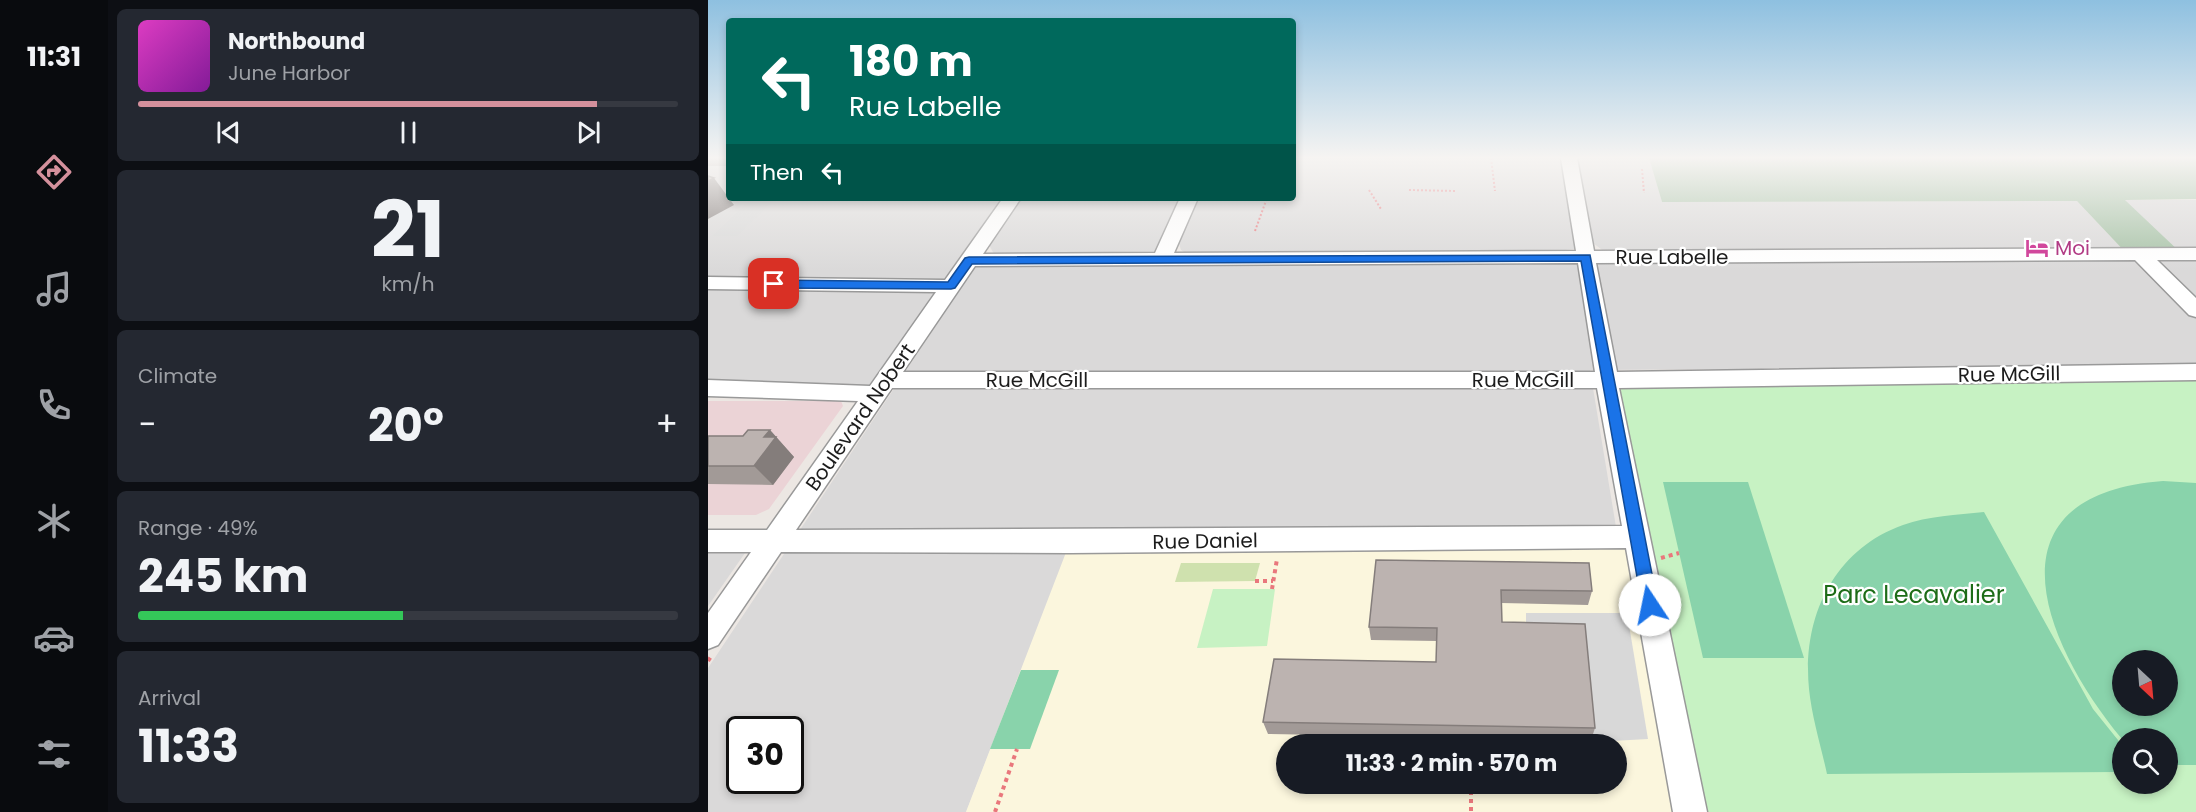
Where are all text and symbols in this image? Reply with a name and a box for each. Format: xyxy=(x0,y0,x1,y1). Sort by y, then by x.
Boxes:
text: Northbound xyxy=(228,26,365,57)
text: 180 m xyxy=(849,32,973,91)
text: 11:31 xyxy=(27,38,81,75)
icon: left xyxy=(750,42,828,120)
text: June Harbor xyxy=(228,59,351,87)
text: Rue Labelle xyxy=(849,88,1002,125)
icon: previous xyxy=(212,116,245,149)
icon: pause xyxy=(392,116,425,149)
icon: next xyxy=(572,116,605,149)
icon: directions xyxy=(33,151,75,193)
icon: left xyxy=(816,156,849,189)
text: Then xyxy=(750,157,804,188)
text: 21 xyxy=(371,175,445,284)
place label: Moi xyxy=(2055,234,2090,262)
hotel icon: Moi xyxy=(2024,235,2050,261)
street label: Rue Labelle xyxy=(1615,243,1729,271)
pin xyxy=(748,258,799,309)
icon: arrive xyxy=(757,267,790,300)
icon: music xyxy=(33,268,75,310)
text: km/h xyxy=(381,270,435,298)
street label: Boulevard Nobert xyxy=(799,338,921,496)
street label: Rue McGill xyxy=(1958,359,2060,389)
text: Climate xyxy=(138,362,217,390)
street label: Rue McGill xyxy=(986,366,1088,394)
street label: Rue McGill xyxy=(1472,366,1574,394)
icon: phone xyxy=(33,384,75,426)
text: 20° xyxy=(368,394,444,457)
text: − xyxy=(138,401,156,448)
text: + xyxy=(655,401,678,448)
icon: climate xyxy=(33,500,75,542)
text: Range · 49% xyxy=(138,514,258,542)
street label: Rue Daniel xyxy=(1152,526,1258,556)
text: 245 km xyxy=(138,545,308,608)
position arrow xyxy=(1618,573,1682,637)
park label: Parc Lecavalier xyxy=(1823,578,2005,611)
icon: car xyxy=(33,617,75,659)
north arrow xyxy=(2112,650,2178,716)
map controls xyxy=(2112,650,2178,794)
text: Arrival xyxy=(138,684,201,712)
text: 11:33 xyxy=(138,715,239,778)
speed limit sign: 30 xyxy=(726,716,804,794)
button: search xyxy=(2112,728,2178,794)
icon: filters xyxy=(33,733,75,775)
text: 11:33 · 2 min · 570 m xyxy=(1346,748,1557,779)

